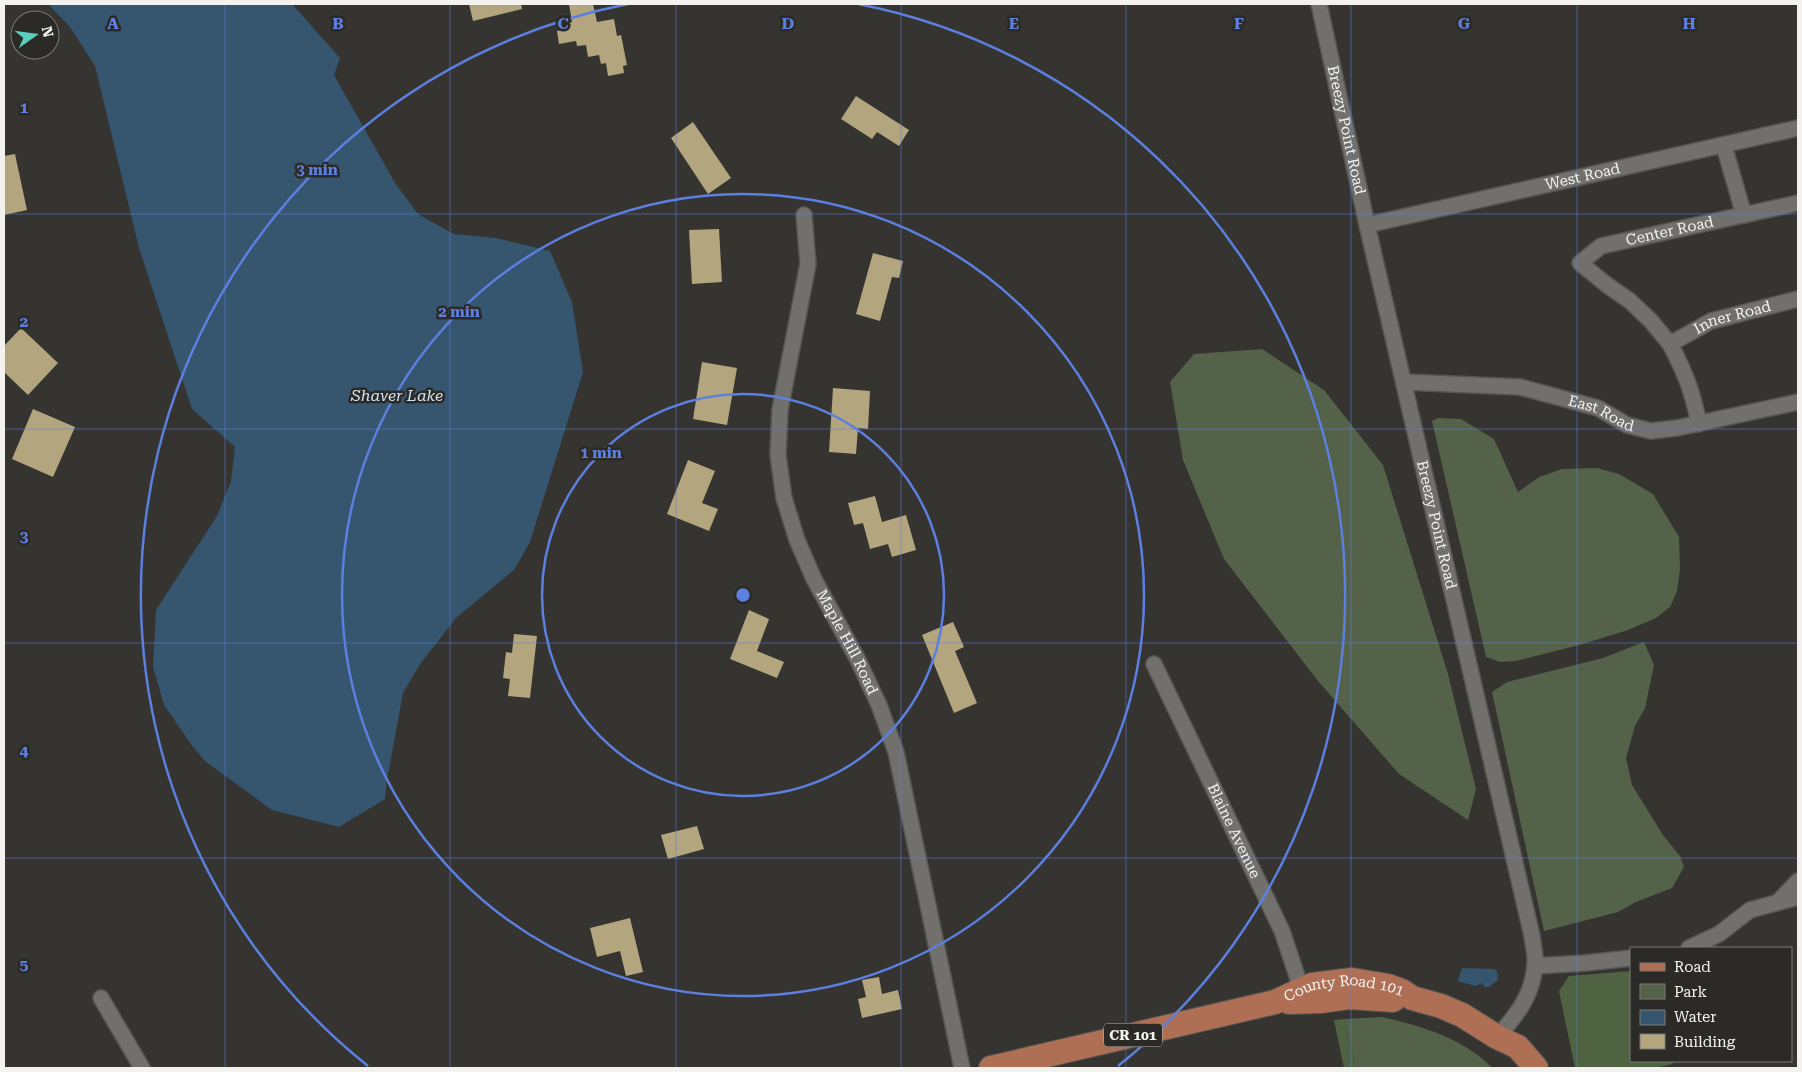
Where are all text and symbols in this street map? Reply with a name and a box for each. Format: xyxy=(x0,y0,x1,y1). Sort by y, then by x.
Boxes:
north arrow xyxy=(10,10,60,60)
text: A xyxy=(107,14,119,33)
text: B xyxy=(332,14,344,33)
text: C xyxy=(557,14,569,33)
text: D xyxy=(782,14,795,33)
text: E xyxy=(1009,14,1019,33)
text: F xyxy=(1234,14,1244,33)
text: G xyxy=(1458,14,1471,33)
text: H xyxy=(1682,14,1696,33)
text: N xyxy=(39,25,57,39)
street label: Breezy Point Road xyxy=(1324,64,1369,197)
text: 1 xyxy=(20,98,29,117)
street label: West Road xyxy=(1543,159,1622,194)
text: 3 min xyxy=(296,161,338,179)
street label: Center Road xyxy=(1624,213,1716,249)
street label: Inner Road xyxy=(1690,297,1773,338)
text: 2 min xyxy=(438,303,480,321)
text: 2 xyxy=(20,312,29,331)
water label: Shaver Lake xyxy=(350,386,443,405)
street label: East Road xyxy=(1566,391,1636,436)
text: 1 min xyxy=(580,444,622,462)
street label: Breezy Point Road xyxy=(1413,459,1460,591)
text: 3 xyxy=(20,527,29,546)
centre of rings xyxy=(734,586,752,604)
street label: Maple Hill Road xyxy=(812,586,882,698)
text: 4 xyxy=(20,741,29,760)
street label: Blaine Avenue xyxy=(1204,780,1264,881)
legend xyxy=(1630,947,1792,1062)
text: 5 xyxy=(20,955,29,974)
text: Road xyxy=(1674,958,1711,976)
street label: County Road 101 xyxy=(1281,971,1407,1006)
text: Park xyxy=(1674,983,1708,1001)
text: Water xyxy=(1674,1008,1716,1026)
road number: CR 101 xyxy=(1104,1024,1162,1046)
text: Building xyxy=(1674,1033,1736,1051)

